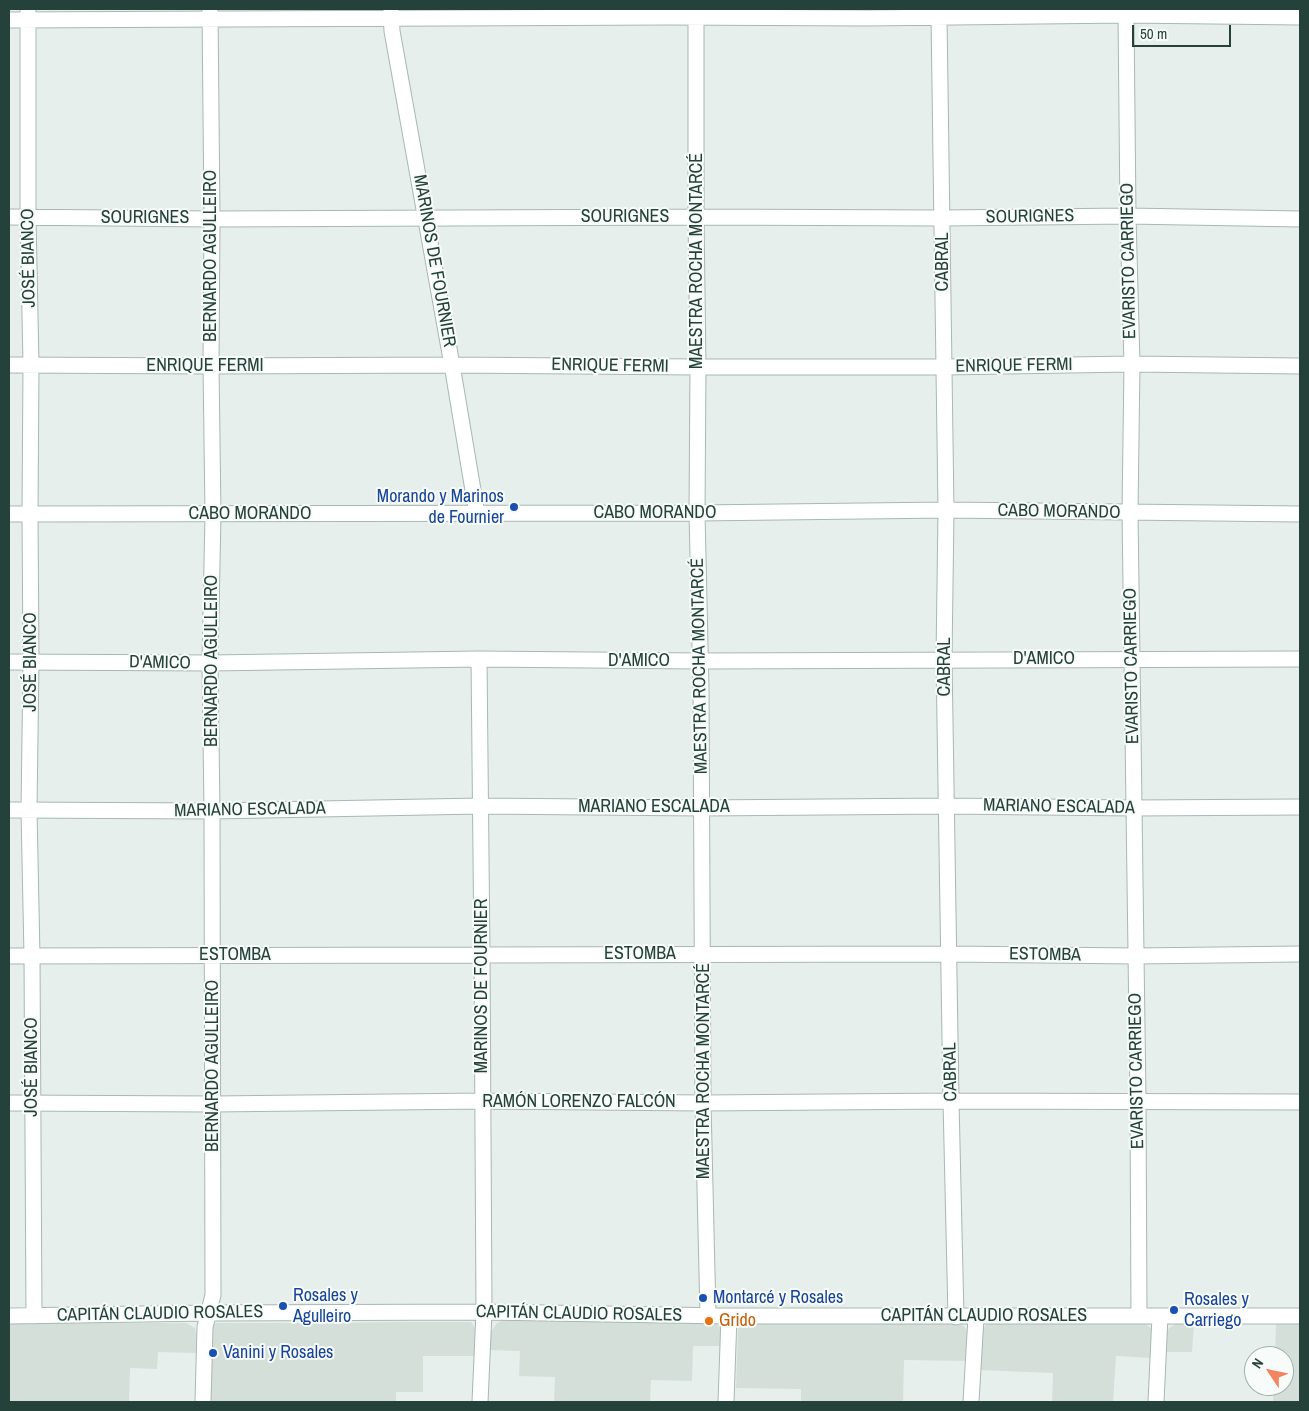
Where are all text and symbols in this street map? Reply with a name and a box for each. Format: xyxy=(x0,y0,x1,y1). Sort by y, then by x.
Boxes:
scale bar xyxy=(1134,15,1233,47)
text: 50 m xyxy=(1140,23,1167,44)
street label: MAESTRA ROCHA MONTARCÉ xyxy=(686,153,708,369)
street label: BERNARDO AGULLEIRO xyxy=(200,170,222,342)
street label: MARINOS DE FOURNIER xyxy=(408,173,460,349)
street label: EVARISTO CARRIEGO xyxy=(1117,183,1141,339)
street label: SOURIGNES xyxy=(986,205,1074,229)
street label: SOURIGNES xyxy=(581,206,669,228)
street label: SOURIGNES xyxy=(101,207,189,229)
street label: JOSÉ BIANCO xyxy=(17,208,41,308)
street label: CABRAL xyxy=(932,232,954,292)
street label: ENRIQUE FERMI xyxy=(551,354,669,378)
street label: ENRIQUE FERMI xyxy=(955,354,1073,378)
street label: ENRIQUE FERMI xyxy=(146,355,264,377)
place label: Morando y Marinos de Fournier xyxy=(377,486,504,528)
street label: CABO MORANDO xyxy=(997,500,1121,524)
marker: Morando y Marinos de Fournier xyxy=(508,501,520,513)
street label: CABO MORANDO xyxy=(593,502,717,524)
street label: CABO MORANDO xyxy=(188,503,312,525)
street label: MAESTRA ROCHA MONTARCÉ xyxy=(687,558,713,774)
street label: BERNARDO AGULLEIRO xyxy=(201,575,223,747)
street label: EVARISTO CARRIEGO xyxy=(1120,588,1144,744)
street label: JOSÉ BIANCO xyxy=(20,612,42,712)
street label: CABRAL xyxy=(934,637,956,697)
street label: D'AMICO xyxy=(1013,648,1075,670)
street label: D'AMICO xyxy=(608,650,670,672)
street label: D'AMICO xyxy=(129,652,191,674)
street label: MARIANO ESCALADA xyxy=(983,795,1135,819)
street label: MARIANO ESCALADA xyxy=(578,796,730,818)
street label: MARIANO ESCALADA xyxy=(174,798,326,822)
street label: MARINOS DE FOURNIER xyxy=(471,899,493,1073)
street label: ESTOMBA xyxy=(604,943,676,965)
street label: ESTOMBA xyxy=(199,944,271,966)
street label: ESTOMBA xyxy=(1009,944,1081,966)
street label: MAESTRA ROCHA MONTARCÉ xyxy=(693,963,715,1179)
street label: BERNARDO AGULLEIRO xyxy=(202,980,224,1152)
street label: EVARISTO CARRIEGO xyxy=(1125,993,1149,1149)
street label: JOSÉ BIANCO xyxy=(21,1017,43,1117)
street label: CABRAL xyxy=(940,1042,962,1102)
street label: RAMÓN LORENZO FALCÓN xyxy=(482,1091,676,1113)
place label: Rosales y Agulleiro xyxy=(293,1285,358,1328)
place label: Montarcé y Rosales xyxy=(713,1287,843,1309)
place label: Rosales y Carriego xyxy=(1184,1289,1249,1332)
marker: Montarcé y Rosales xyxy=(697,1292,709,1304)
marker: Rosales y Agulleiro xyxy=(277,1300,289,1312)
street label: CAPITÁN CLAUDIO ROSALES xyxy=(57,1301,263,1327)
street label: CAPITÁN CLAUDIO ROSALES xyxy=(476,1301,682,1327)
marker: Rosales y Carriego xyxy=(1168,1304,1180,1316)
street label: CAPITÁN CLAUDIO ROSALES xyxy=(881,1305,1087,1327)
place label: Grido xyxy=(719,1310,756,1332)
marker: Grido xyxy=(703,1315,715,1327)
place label: Vanini y Rosales xyxy=(223,1342,334,1364)
north arrow xyxy=(1244,1346,1294,1396)
marker: Vanini y Rosales xyxy=(207,1347,219,1359)
text: N xyxy=(1248,1355,1267,1372)

